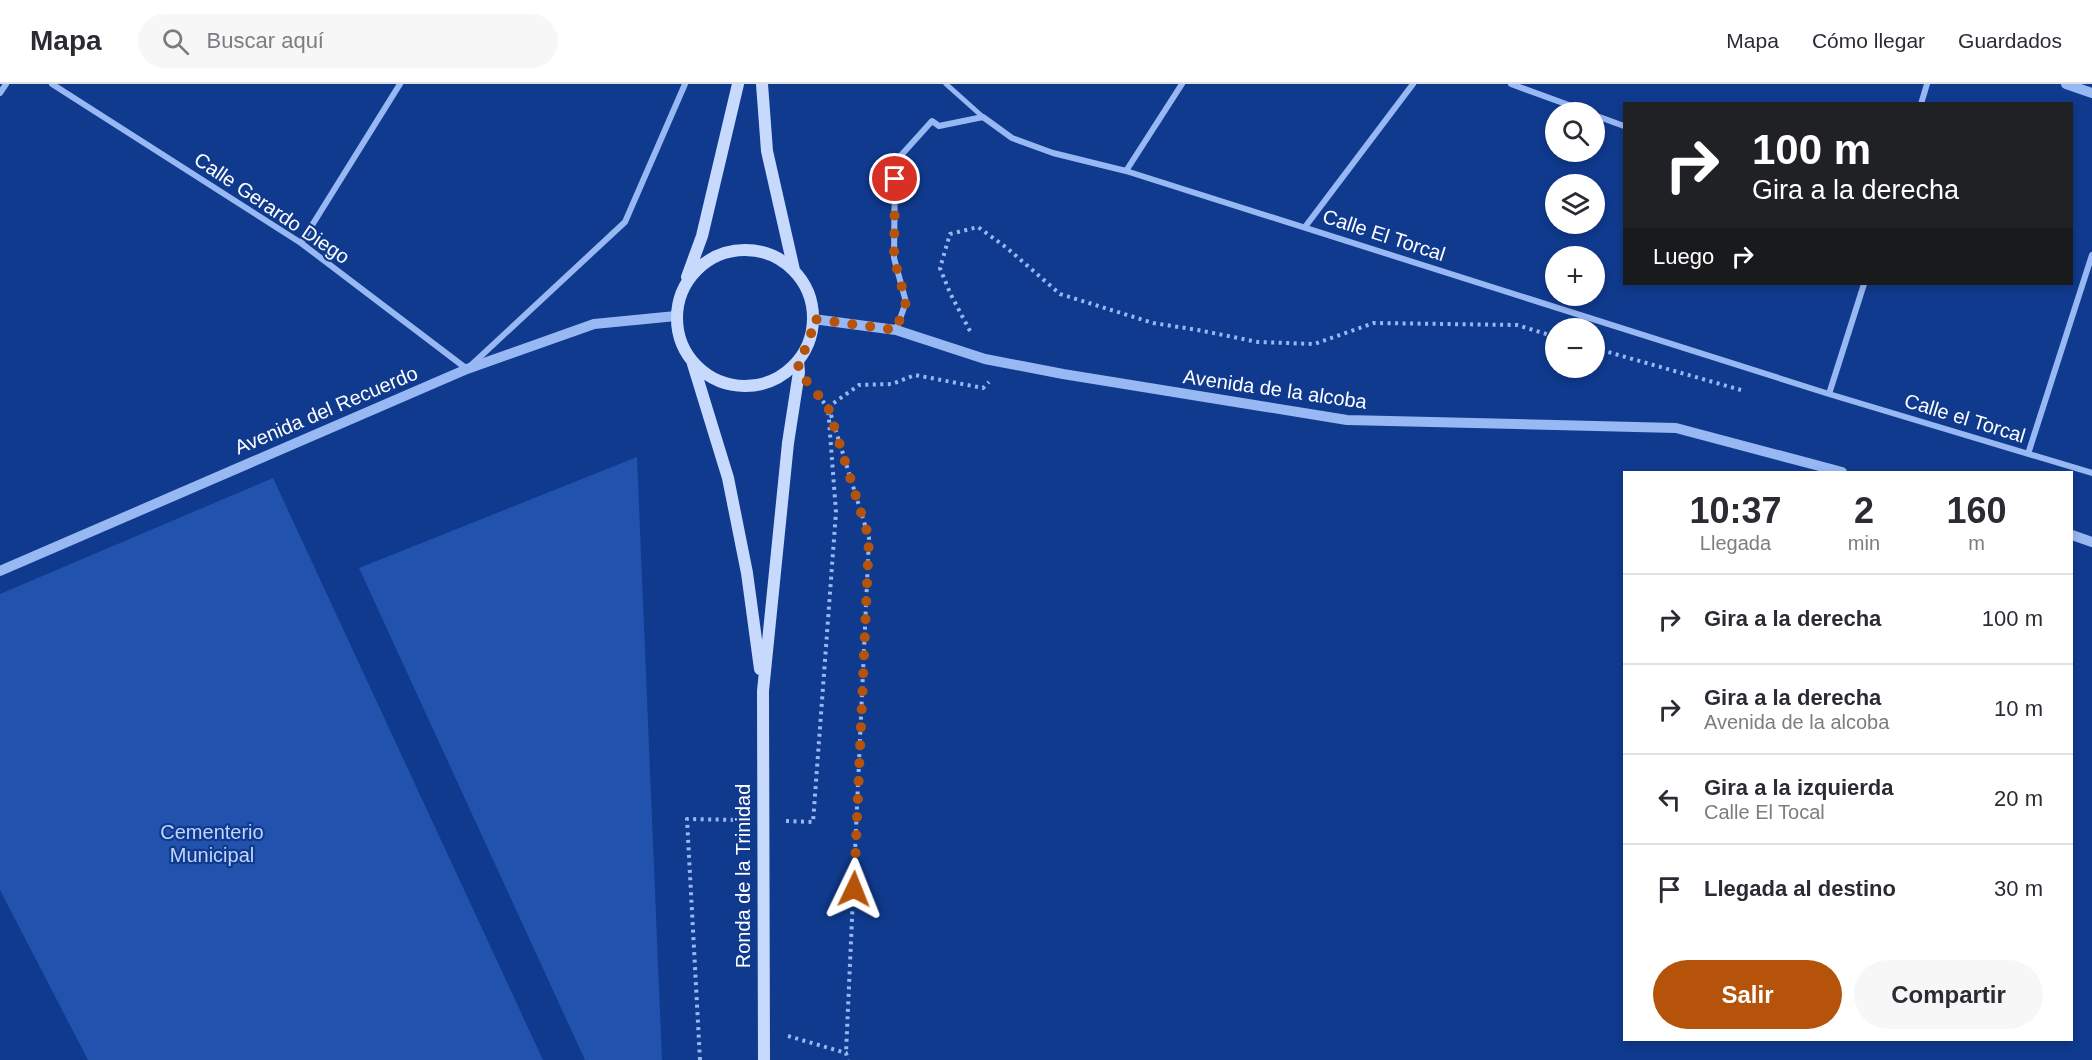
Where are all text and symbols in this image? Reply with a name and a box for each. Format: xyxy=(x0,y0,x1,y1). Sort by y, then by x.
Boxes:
search box xyxy=(138,14,558,68)
text: Mapa xyxy=(30,25,102,56)
icon: search xyxy=(159,25,192,58)
text: Buscar aquí xyxy=(207,28,324,53)
text: Mapa xyxy=(1726,29,1779,52)
text: Cómo llegar xyxy=(1812,29,1925,52)
text: Guardados xyxy=(1958,29,2062,52)
map controls xyxy=(1545,102,1605,378)
button: search xyxy=(1545,102,1605,162)
icon: right xyxy=(1653,126,1731,204)
text: 100 m xyxy=(1752,126,1871,173)
street label: Calle Gerardo Diego xyxy=(190,148,354,268)
pin xyxy=(869,153,920,204)
icon: arrive xyxy=(878,162,911,195)
button: layers xyxy=(1545,174,1605,234)
text: Gira a la derecha xyxy=(1752,175,1959,205)
street label: Calle El Torcal xyxy=(1320,205,1448,265)
icon: right xyxy=(1726,240,1759,273)
text: Luego xyxy=(1653,244,1714,269)
button: + xyxy=(1545,246,1605,306)
button: − xyxy=(1545,318,1605,378)
street label: Avenida del Recuerdo xyxy=(231,361,421,459)
street label: Avenida de la alcoba xyxy=(1182,365,1369,413)
street label: Calle el Torcal xyxy=(1902,389,2028,447)
text: 10:37 xyxy=(1689,490,1781,531)
text: 2 xyxy=(1854,490,1874,531)
text: 160 xyxy=(1946,490,2007,531)
text: Llegada xyxy=(1700,532,1771,554)
text: min xyxy=(1848,532,1880,554)
text: m xyxy=(1968,532,1985,554)
icon: right xyxy=(1653,603,1686,636)
text: Gira a la derecha xyxy=(1704,606,1881,631)
text: 100 m xyxy=(1982,606,2043,631)
text: Gira a la derecha xyxy=(1704,685,1881,710)
icon: right xyxy=(1653,693,1686,726)
text: 10 m xyxy=(1994,696,2043,721)
text: Avenida de la alcoba xyxy=(1704,711,1889,733)
text: Gira a la izquierda xyxy=(1704,775,1894,800)
icon: left xyxy=(1653,783,1686,816)
street label: Ronda de la Trinidad xyxy=(732,784,754,968)
text: 20 m xyxy=(1994,786,2043,811)
text: Calle El Tocal xyxy=(1704,801,1825,823)
park label: Cementerio Municipal xyxy=(160,821,264,866)
position arrow xyxy=(822,857,886,921)
icon: arrive xyxy=(1653,873,1686,906)
text: Llegada al destino xyxy=(1704,876,1896,901)
text: 30 m xyxy=(1994,876,2043,901)
button: Salir xyxy=(1653,960,1842,1029)
button: Compartir xyxy=(1854,960,2043,1029)

